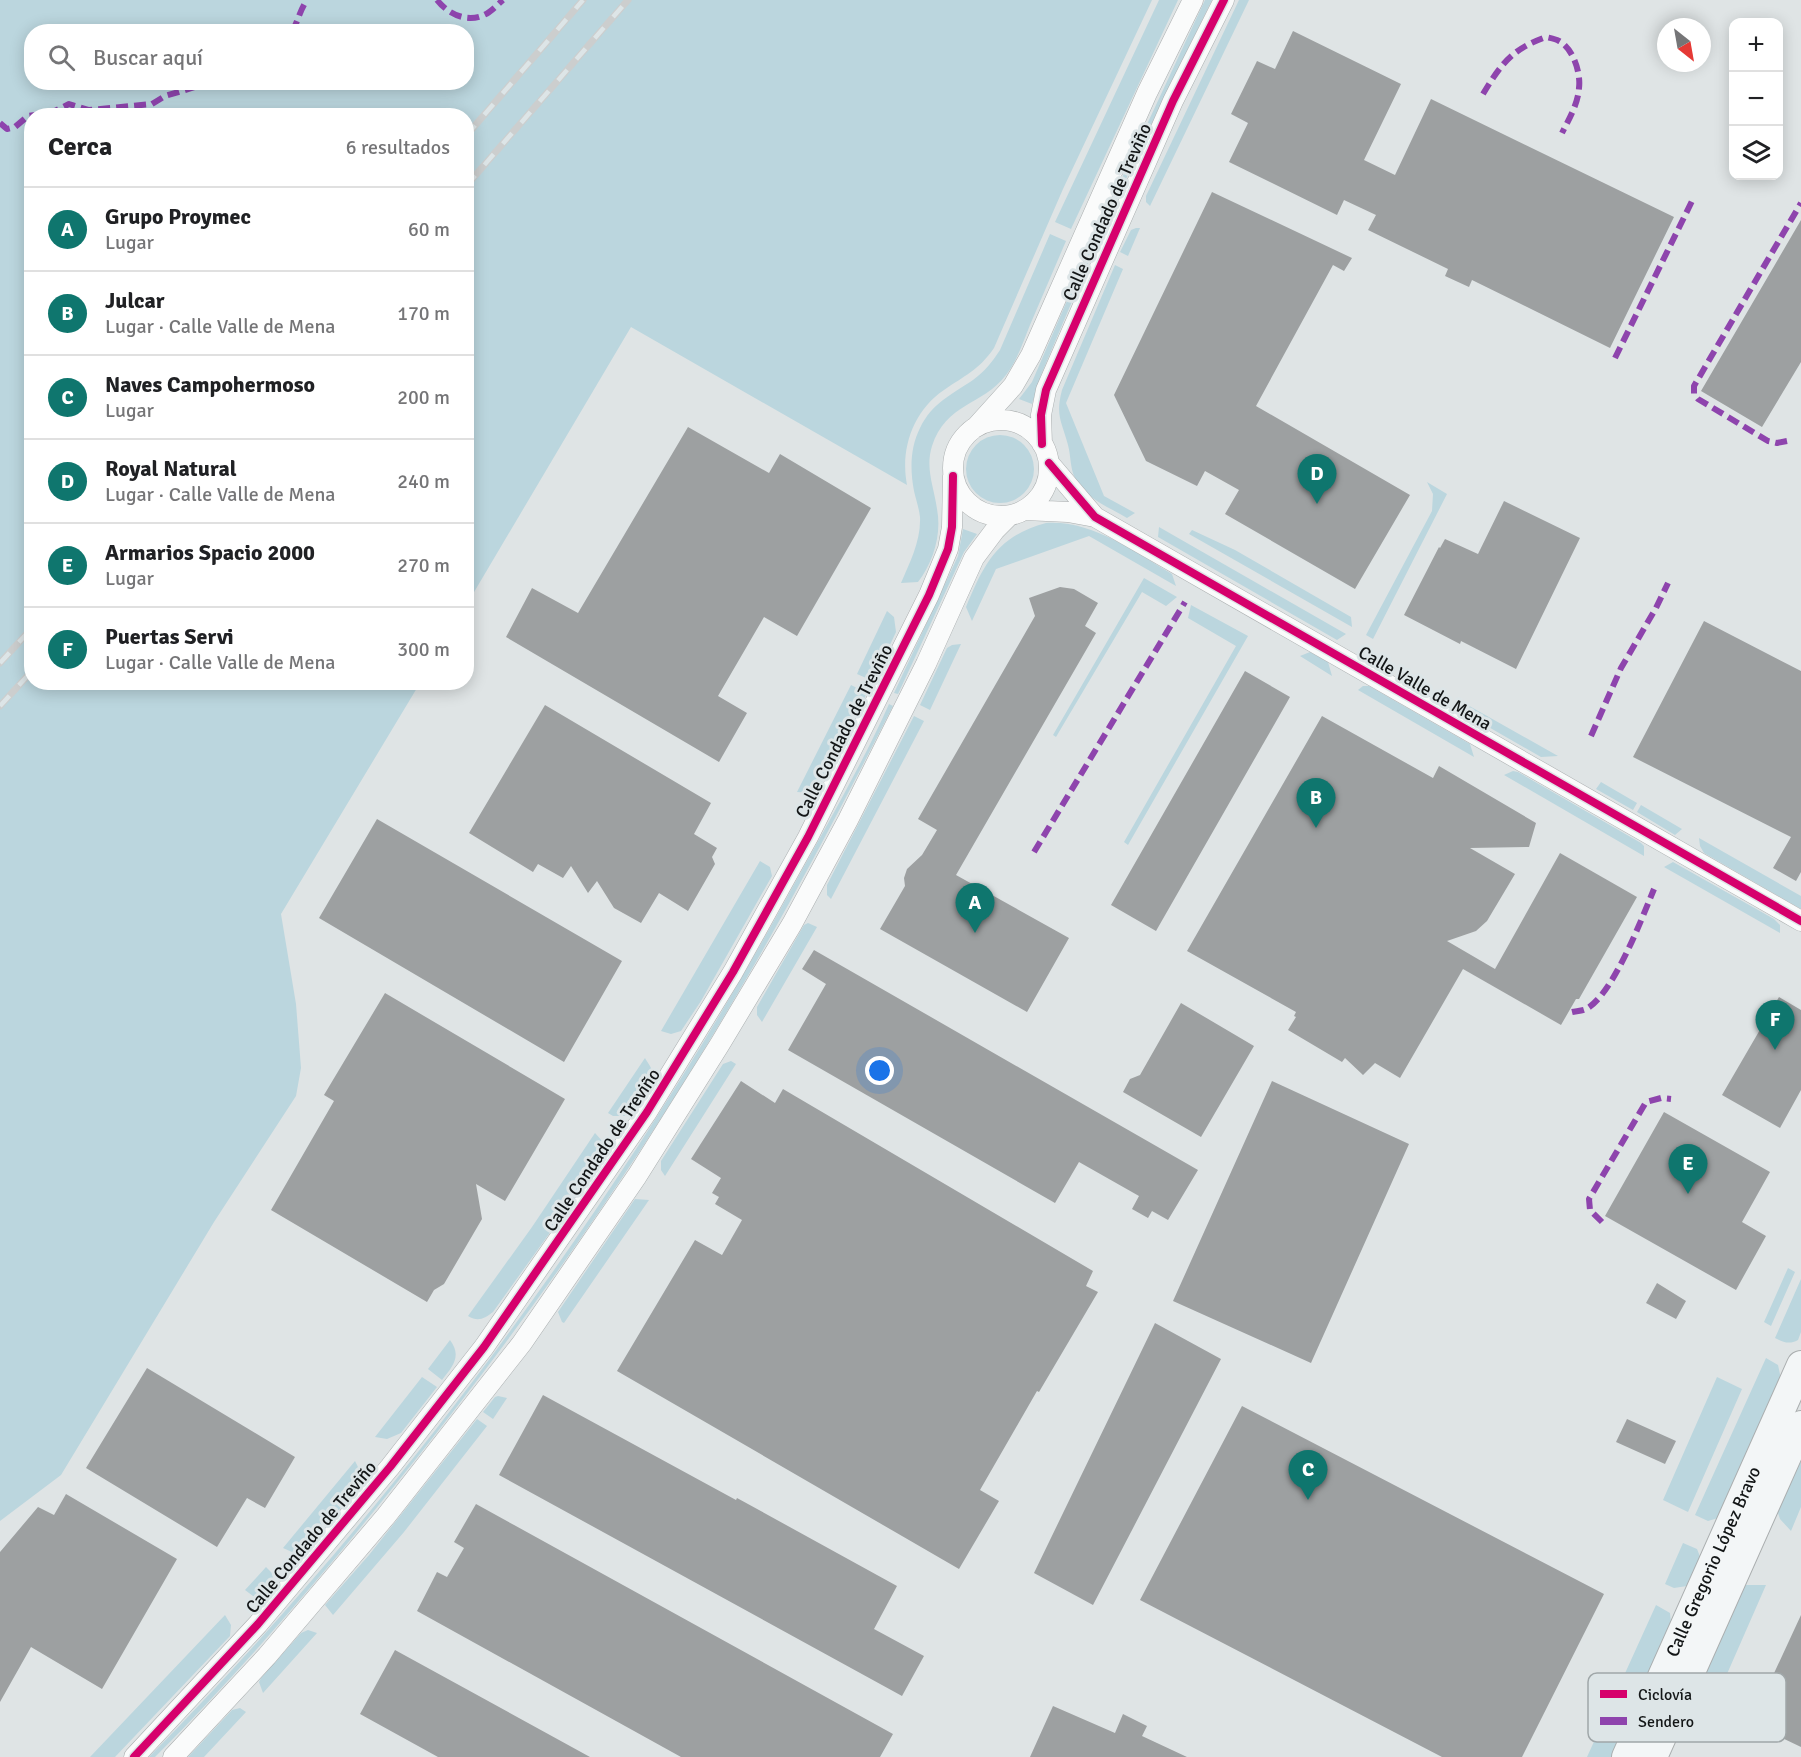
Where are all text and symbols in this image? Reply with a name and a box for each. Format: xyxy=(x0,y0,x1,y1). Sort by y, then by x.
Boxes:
north arrow xyxy=(1657,18,1711,72)
map controls xyxy=(1729,18,1783,180)
button: + xyxy=(1729,18,1783,72)
search box xyxy=(24,24,474,90)
icon: search xyxy=(45,41,78,74)
text: Buscar aquí xyxy=(93,44,203,71)
button: − xyxy=(1729,72,1783,126)
street label: Calle Condado de Treviño xyxy=(1058,120,1156,304)
button: layers xyxy=(1729,126,1783,180)
text: Cerca xyxy=(48,131,112,163)
text: 6 resultados xyxy=(346,135,450,160)
text: Grupo Proymec xyxy=(105,203,251,230)
text: A xyxy=(61,217,74,242)
text: 60 m xyxy=(408,217,450,242)
text: Lugar xyxy=(105,230,154,255)
text: Julcar xyxy=(105,287,165,314)
text: B xyxy=(61,301,74,326)
text: 170 m xyxy=(397,301,450,326)
text: Lugar · Calle Valle de Mena xyxy=(105,314,335,339)
text: Naves Campohermoso xyxy=(105,371,315,398)
text: C xyxy=(61,385,74,410)
text: 200 m xyxy=(397,385,450,410)
text: Lugar xyxy=(105,398,154,423)
pin: D xyxy=(1298,454,1336,504)
text: Royal Natural xyxy=(105,455,237,482)
text: D xyxy=(61,469,74,494)
text: 240 m xyxy=(397,469,450,494)
text: Lugar · Calle Valle de Mena xyxy=(105,482,335,507)
text: Armarios Spacio 2000 xyxy=(105,539,315,566)
text: E xyxy=(62,553,73,578)
text: 270 m xyxy=(397,553,450,578)
text: Lugar xyxy=(105,566,154,591)
text: Puertas Servi xyxy=(105,623,234,650)
text: F xyxy=(62,637,73,662)
text: 300 m xyxy=(397,637,450,662)
street label: Calle Condado de Treviño xyxy=(791,640,897,822)
street label: Calle Valle de Mena xyxy=(1355,641,1495,735)
text: Lugar · Calle Valle de Mena xyxy=(105,650,335,675)
pin: B xyxy=(1296,778,1336,828)
pin: A xyxy=(956,884,994,933)
pin: F xyxy=(1756,1000,1794,1050)
your location xyxy=(865,1056,894,1085)
street label: Calle Condado de Treviño xyxy=(539,1064,665,1236)
pin: E xyxy=(1668,1144,1708,1194)
pin: C xyxy=(1288,1450,1328,1500)
street label: Calle Condado de Treviño xyxy=(241,1456,381,1618)
street label: Calle Gregorio López Bravo xyxy=(1661,1463,1765,1660)
legend xyxy=(1588,1673,1786,1742)
text: Ciclovía xyxy=(1638,1685,1692,1705)
text: Sendero xyxy=(1638,1712,1694,1732)

